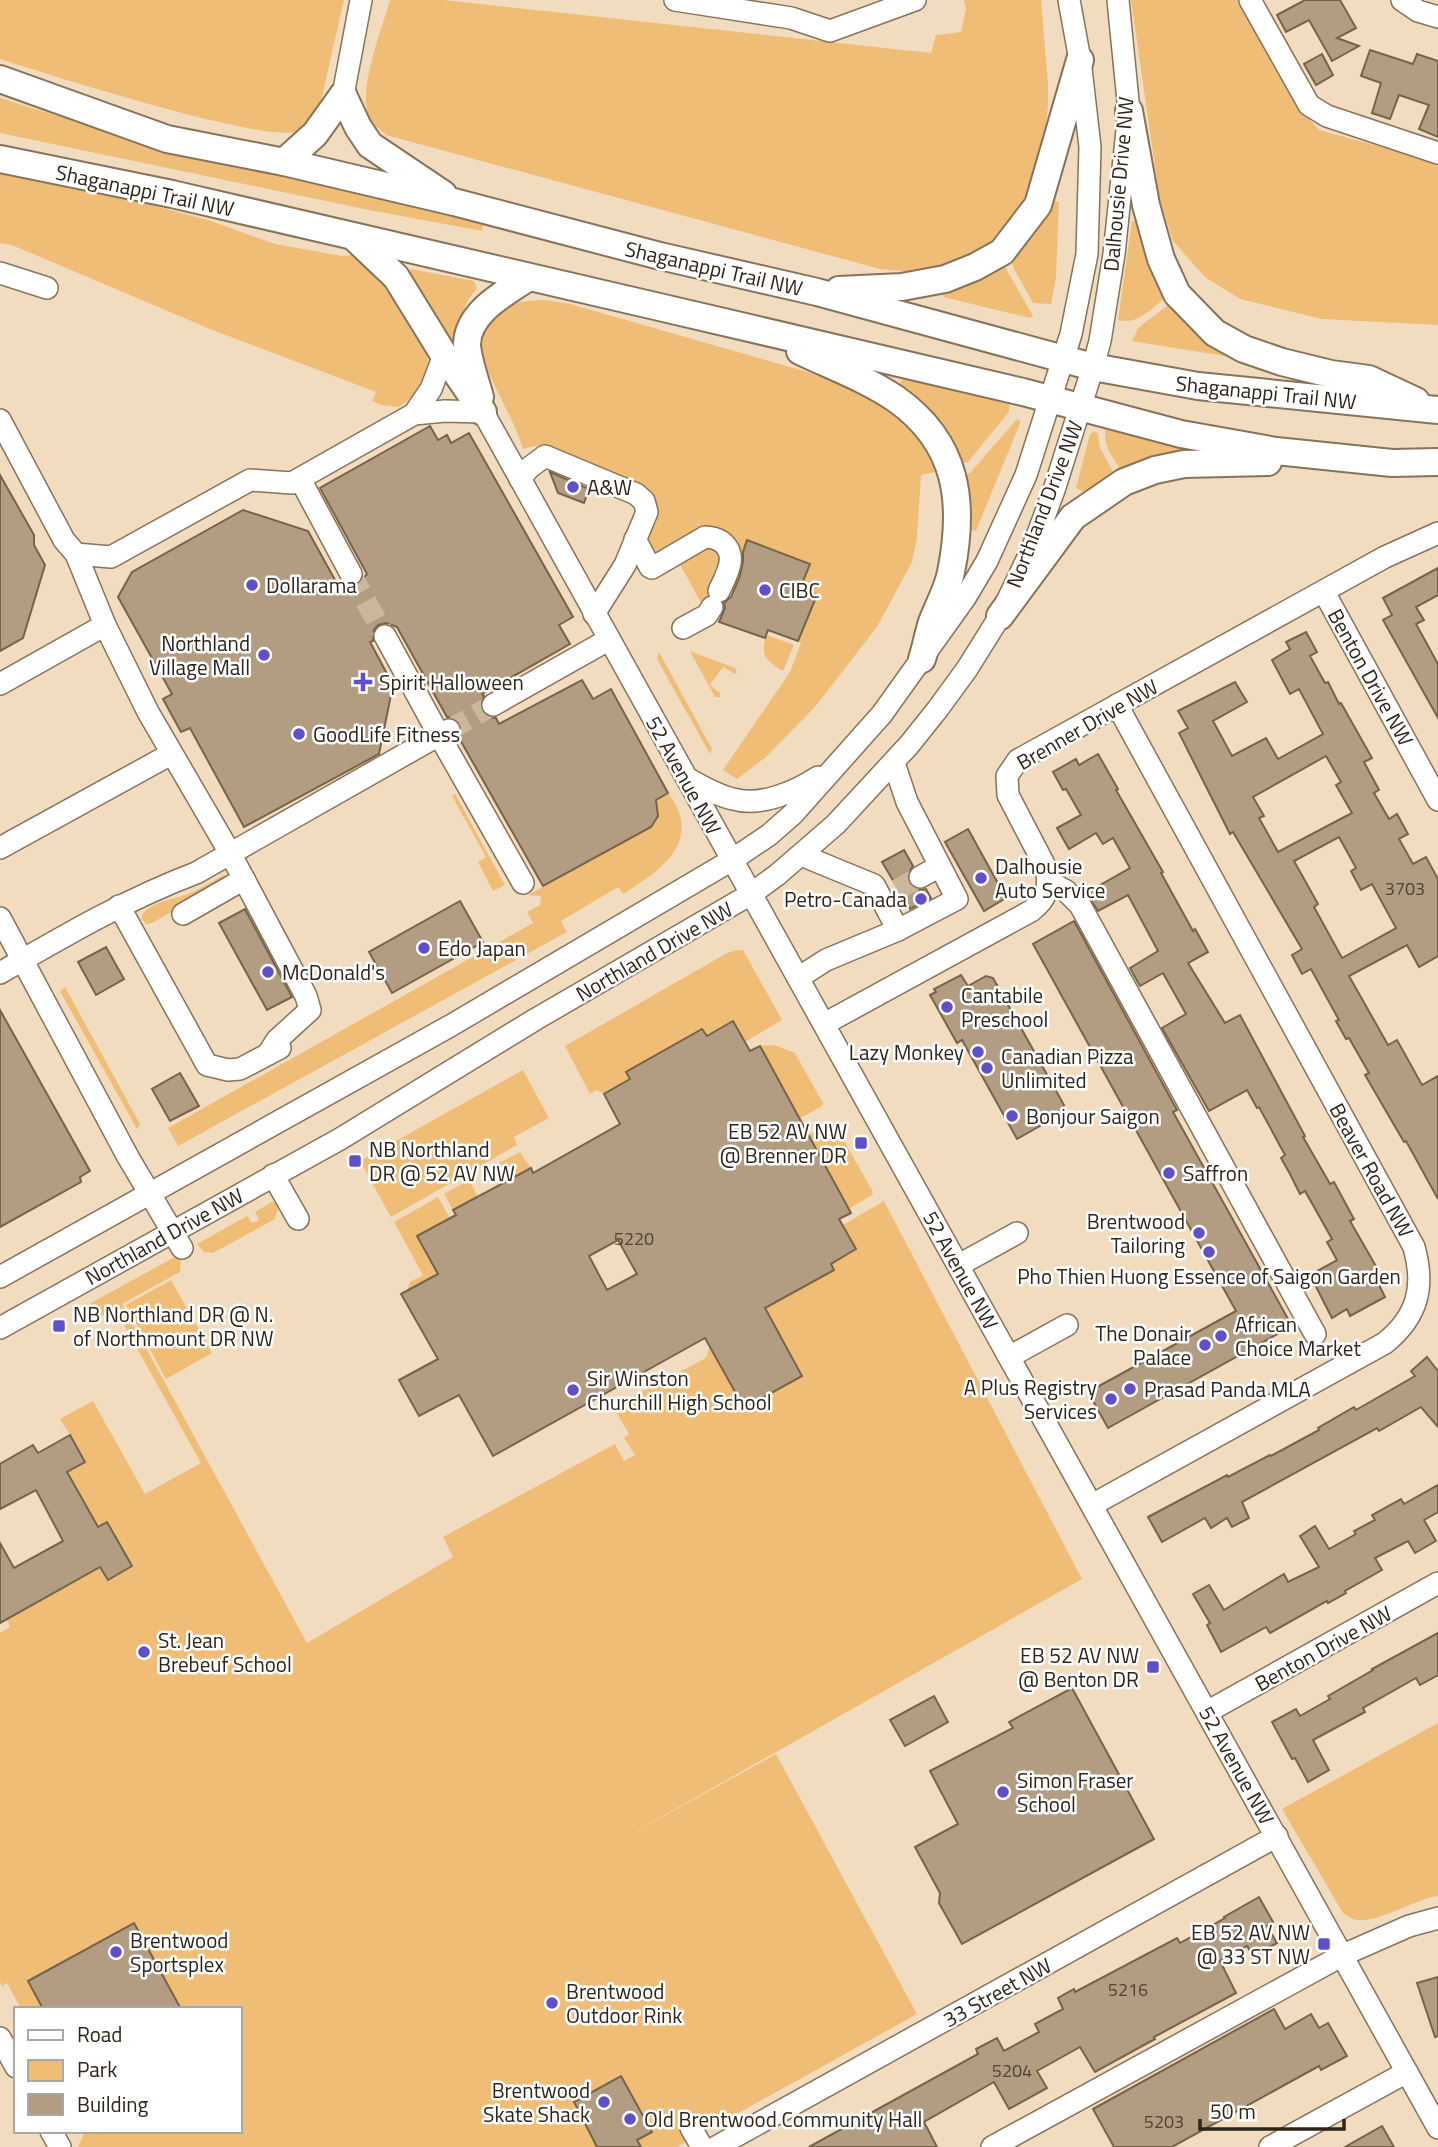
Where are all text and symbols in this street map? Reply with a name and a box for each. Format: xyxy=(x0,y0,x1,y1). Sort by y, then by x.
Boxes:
street label: Dalhousie Drive NW xyxy=(1094,95,1142,273)
street label: Shaganappi Trail NW xyxy=(53,155,237,225)
street label: Shaganappi Trail NW xyxy=(622,232,806,304)
street label: Shaganappi Trail NW xyxy=(1174,367,1358,417)
street label: Northland Drive NW xyxy=(997,416,1091,592)
place label: A&W xyxy=(587,471,632,503)
marker: A&W xyxy=(565,479,581,495)
place label: Dollarama xyxy=(266,569,357,601)
place label: CIBC xyxy=(779,574,820,606)
marker: Dollarama xyxy=(244,577,260,593)
marker: CIBC xyxy=(757,582,773,598)
street label: Benton Drive NW xyxy=(1320,603,1422,751)
place label: Northland Village Mall xyxy=(149,627,250,683)
marker: Northland Village Mall xyxy=(256,647,272,663)
place label: Spirit Halloween xyxy=(379,666,524,698)
street label: Brenner Drive NW xyxy=(1010,670,1164,778)
marker: Spirit Halloween xyxy=(353,672,373,692)
street label: 52 Avenue NW xyxy=(638,710,730,840)
place label: GoodLife Fitness xyxy=(313,718,460,750)
marker: GoodLife Fitness xyxy=(291,726,307,742)
place label: Dalhousie Auto Service xyxy=(995,850,1105,906)
marker: Dalhousie Auto Service xyxy=(973,870,989,886)
house number: 3703 xyxy=(1385,875,1425,902)
place label: Petro-Canada xyxy=(784,883,907,915)
marker: Petro-Canada xyxy=(913,891,929,907)
street label: Northland Drive NW xyxy=(569,893,739,1009)
place label: Edo Japan xyxy=(438,932,526,964)
marker: Edo Japan xyxy=(416,940,432,956)
place label: McDonald's xyxy=(282,956,385,988)
marker: McDonald's xyxy=(260,964,276,980)
place label: Cantabile Preschool xyxy=(961,979,1048,1035)
marker: Cantabile Preschool xyxy=(939,999,955,1015)
place label: Lazy Monkey xyxy=(849,1036,964,1068)
place label: Canadian Pizza Unlimited xyxy=(1001,1040,1134,1096)
marker: Lazy Monkey xyxy=(970,1044,986,1060)
marker: Canadian Pizza Unlimited xyxy=(979,1060,995,1076)
street label: Beaver Road NW xyxy=(1322,1097,1422,1243)
place label: Bonjour Saigon xyxy=(1026,1100,1160,1132)
marker: Bonjour Saigon xyxy=(1004,1108,1020,1124)
place label: EB 52 AV NW @ Brenner DR xyxy=(720,1115,847,1171)
place label: NB Northland DR @ 52 AV NW xyxy=(369,1133,515,1189)
marker: EB 52 AV NW @ Brenner DR xyxy=(853,1135,869,1151)
marker: NB Northland DR @ 52 AV NW xyxy=(347,1153,363,1169)
place label: Saffron xyxy=(1183,1157,1248,1189)
marker: Saffron xyxy=(1161,1165,1177,1181)
street label: Northland Drive NW xyxy=(79,1179,249,1293)
street label: 52 Avenue NW xyxy=(915,1205,1007,1335)
place label: Brentwood Tailoring xyxy=(1087,1205,1185,1261)
house number: 5220 xyxy=(614,1225,654,1252)
marker: Brentwood Tailoring xyxy=(1191,1225,1207,1241)
marker: Pho Thien Huong Essence of Saigon Garden xyxy=(1201,1244,1217,1260)
place label: Pho Thien Huong Essence of Saigon Garden xyxy=(1017,1260,1401,1292)
place label: NB Northland DR @ N. of Northmount DR NW xyxy=(73,1298,274,1354)
place label: African Choice Market xyxy=(1235,1308,1361,1364)
place label: The Donair Palace xyxy=(1095,1317,1191,1373)
marker: NB Northland DR @ N. of Northmount DR NW xyxy=(51,1318,67,1334)
marker: African Choice Market xyxy=(1213,1328,1229,1344)
marker: The Donair Palace xyxy=(1197,1337,1213,1353)
place label: Sir Winston Churchill High School xyxy=(587,1362,772,1418)
place label: A Plus Registry Services xyxy=(964,1371,1097,1427)
place label: Prasad Panda MLA xyxy=(1144,1373,1311,1405)
marker: Prasad Panda MLA xyxy=(1122,1381,1138,1397)
marker: Sir Winston Churchill High School xyxy=(565,1382,581,1398)
marker: A Plus Registry Services xyxy=(1103,1391,1119,1407)
street label: Benton Drive NW xyxy=(1249,1597,1397,1699)
place label: St. Jean Brebeuf School xyxy=(158,1624,292,1680)
place label: EB 52 AV NW @ Benton DR xyxy=(1018,1639,1139,1695)
marker: St. Jean Brebeuf School xyxy=(136,1644,152,1660)
marker: EB 52 AV NW @ Benton DR xyxy=(1145,1659,1161,1675)
street label: 52 Avenue NW xyxy=(1191,1700,1283,1830)
place label: Simon Fraser School xyxy=(1017,1764,1134,1820)
marker: Simon Fraser School xyxy=(995,1784,1011,1800)
place label: EB 52 AV NW @ 33 ST NW xyxy=(1191,1916,1310,1972)
place label: Brentwood Sportsplex xyxy=(130,1924,228,1980)
marker: EB 52 AV NW @ 33 ST NW xyxy=(1316,1936,1332,1952)
marker: Brentwood Sportsplex xyxy=(108,1944,124,1960)
street label: 33 Street NW xyxy=(937,1949,1057,2035)
place label: Brentwood Outdoor Rink xyxy=(566,1975,682,2031)
house number: 5216 xyxy=(1108,1976,1148,2003)
marker: Brentwood Outdoor Rink xyxy=(544,1995,560,2011)
legend xyxy=(14,2007,242,2133)
text: Road xyxy=(77,2018,122,2050)
text: Park xyxy=(77,2053,117,2085)
house number: 5204 xyxy=(992,2057,1032,2084)
place label: Brentwood Skate Shack xyxy=(483,2074,590,2130)
text: Building xyxy=(77,2088,149,2120)
scale bar xyxy=(1200,2088,1344,2132)
marker: Brentwood Skate Shack xyxy=(596,2094,612,2110)
text: 50 m xyxy=(1210,2095,1256,2127)
place label: Old Brentwood Community Hall xyxy=(644,2103,922,2135)
house number: 5203 xyxy=(1144,2108,1184,2135)
marker: Old Brentwood Community Hall xyxy=(622,2111,638,2127)

